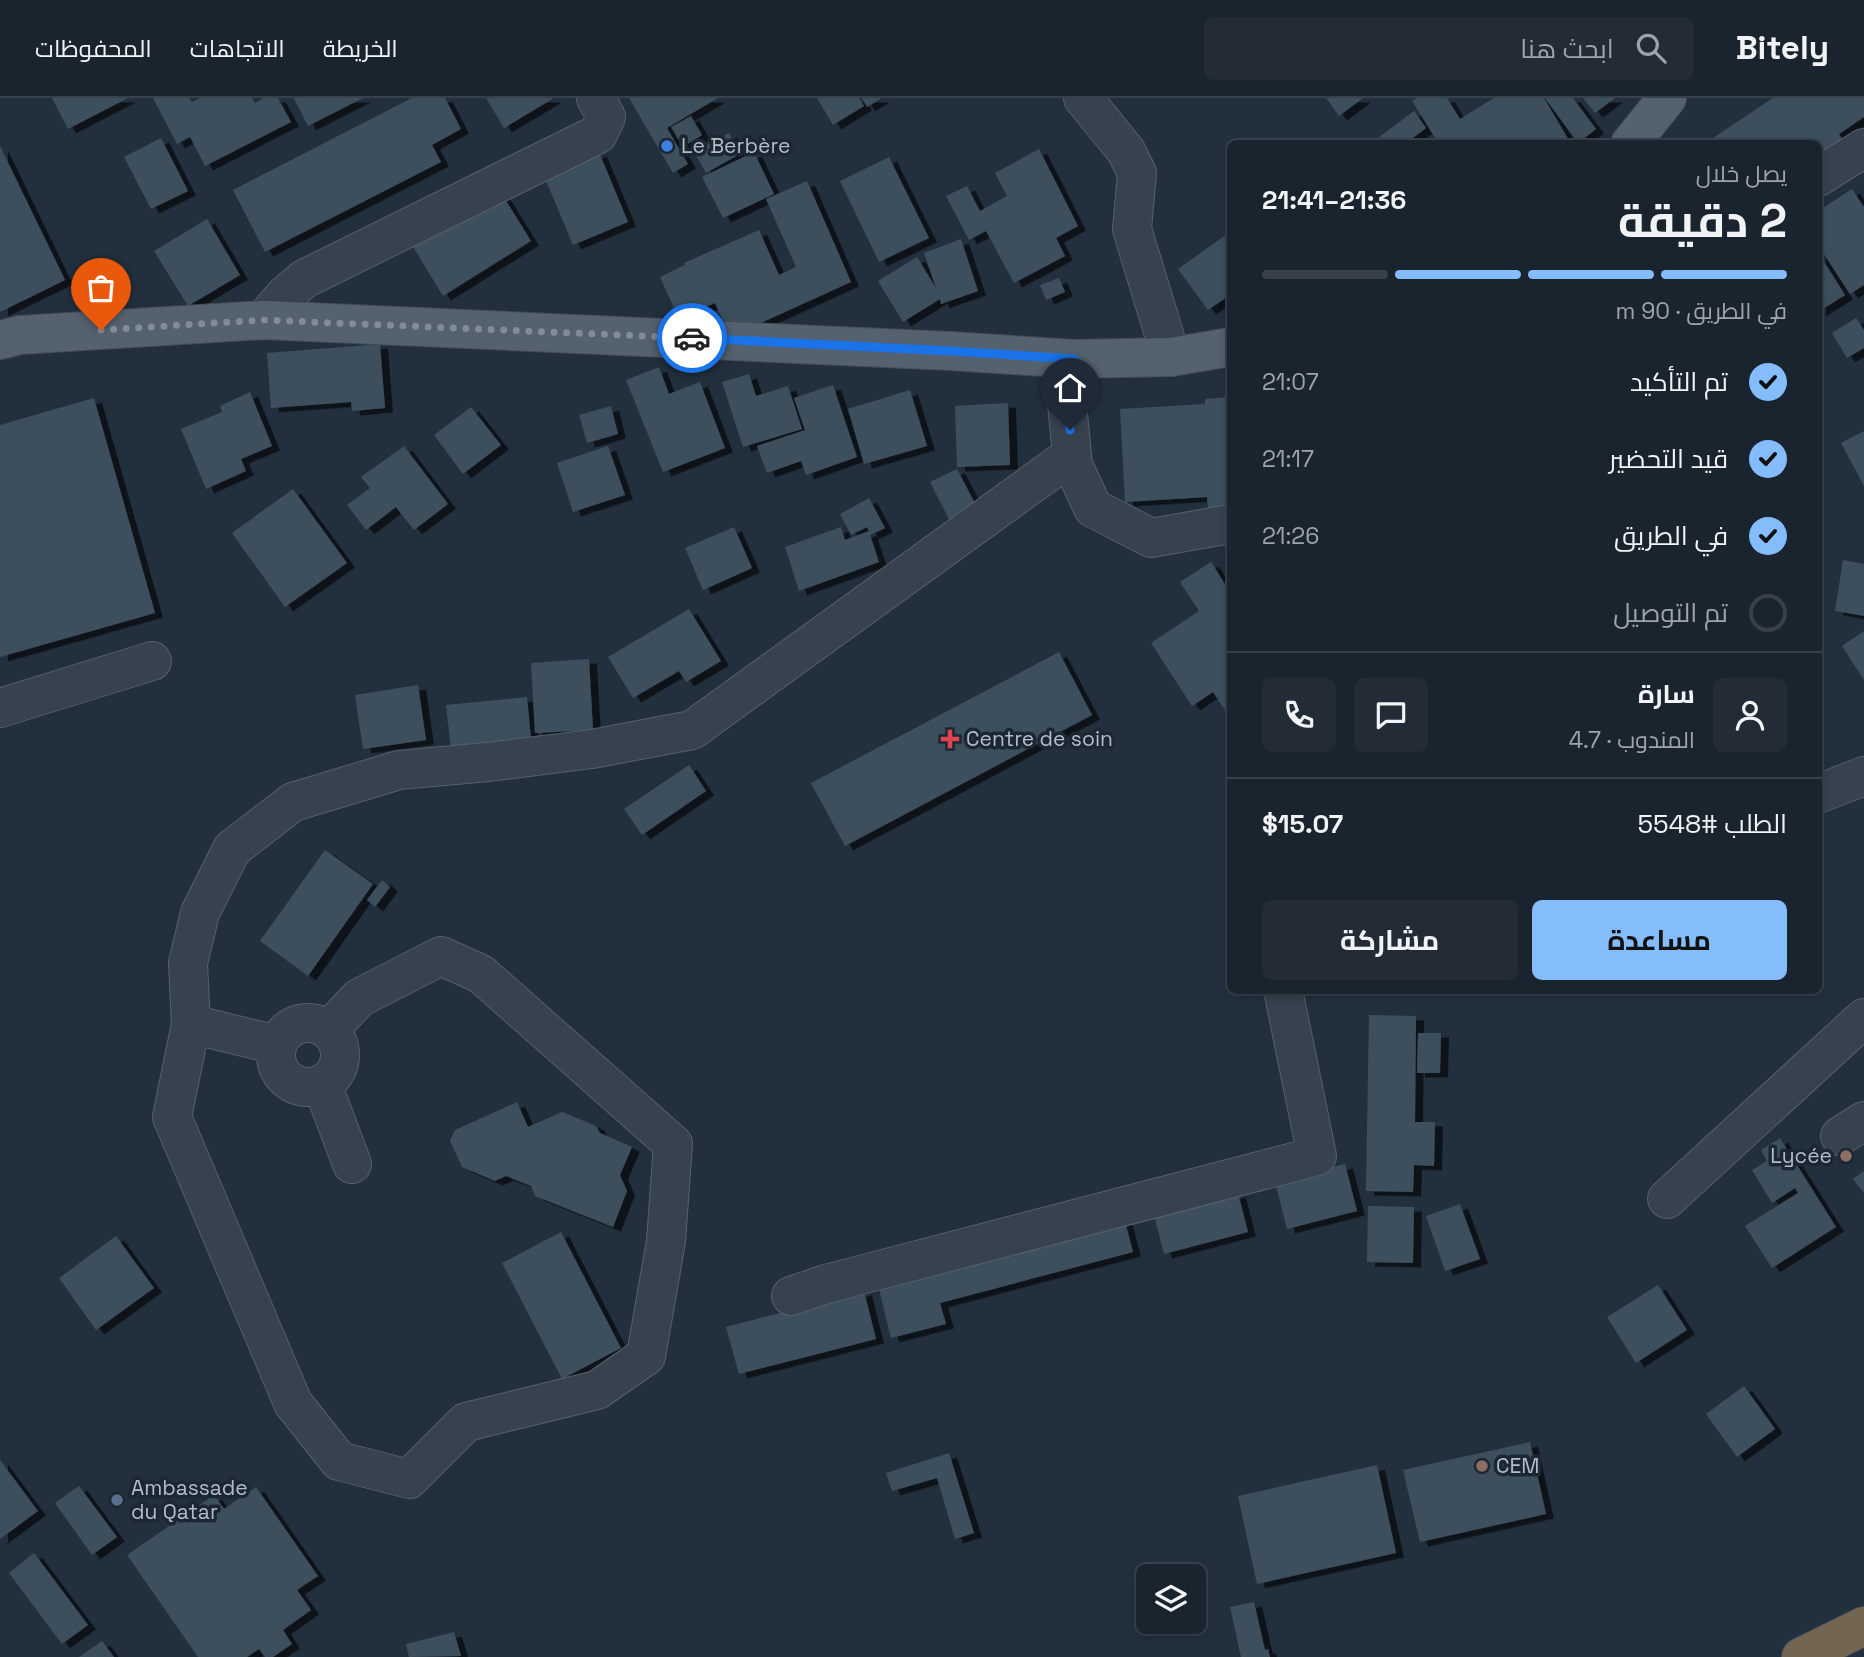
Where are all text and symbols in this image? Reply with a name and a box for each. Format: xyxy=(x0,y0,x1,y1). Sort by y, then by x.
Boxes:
search box xyxy=(1204,17,1694,80)
text: Bitely xyxy=(1736,27,1829,69)
icon: search xyxy=(1632,29,1670,67)
text: ابحث هنا xyxy=(1520,32,1614,66)
text: المحفوظات xyxy=(35,33,152,64)
text: الاتجاهات xyxy=(190,33,285,64)
text: الخريطة xyxy=(323,33,398,64)
place label: Le Berbère xyxy=(681,132,790,159)
marker: Le Berbère xyxy=(659,138,675,154)
text: يصل خلال xyxy=(1696,159,1787,189)
text: 21:36–21:41 xyxy=(1262,183,1406,217)
text: 2 دقيقة xyxy=(1618,192,1787,250)
pin xyxy=(71,258,131,330)
icon: bag xyxy=(82,269,120,307)
text: في الطريق · 90 m xyxy=(1616,296,1787,326)
courier xyxy=(657,303,727,373)
icon: car xyxy=(673,319,711,357)
pin xyxy=(1040,358,1100,430)
icon: check xyxy=(1749,363,1787,401)
text: تم التأكيد xyxy=(1630,365,1728,399)
text: 21:07 xyxy=(1262,367,1319,397)
icon: home xyxy=(1051,369,1089,407)
icon: check xyxy=(1749,440,1787,478)
text: قيد التحضير xyxy=(1609,442,1728,476)
text: 21:17 xyxy=(1262,444,1314,474)
icon: check xyxy=(1749,517,1787,555)
text: في الطريق xyxy=(1614,519,1728,553)
text: 21:26 xyxy=(1262,521,1319,551)
text: تم التوصيل xyxy=(1613,596,1728,630)
text: سارة xyxy=(1638,677,1695,711)
button: phone xyxy=(1262,678,1336,752)
button: chat xyxy=(1354,678,1428,752)
button: person xyxy=(1713,678,1787,752)
place label: Centre de soin xyxy=(966,725,1113,752)
text: المندوب · 4.7 xyxy=(1569,725,1695,755)
marker: Centre de soin xyxy=(940,729,960,749)
text: $15.07 xyxy=(1262,807,1343,841)
text: الطلب #5548 xyxy=(1638,807,1787,841)
button: مشاركة xyxy=(1262,900,1518,980)
button: مساعدة xyxy=(1532,900,1787,980)
place label: Lycée xyxy=(1770,1142,1832,1169)
marker: Lycée xyxy=(1838,1148,1854,1164)
place label: CEM xyxy=(1496,1452,1539,1479)
marker: CEM xyxy=(1474,1458,1490,1474)
place label: Ambassade du Qatar xyxy=(131,1474,248,1525)
marker: Ambassade du Qatar xyxy=(109,1492,125,1508)
map controls xyxy=(1136,1564,1206,1634)
button: layers xyxy=(1136,1564,1206,1634)

